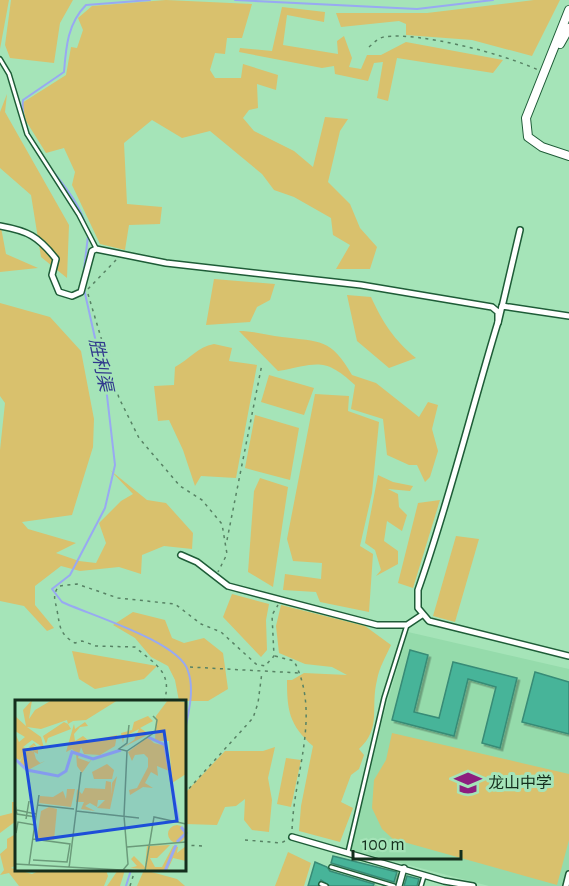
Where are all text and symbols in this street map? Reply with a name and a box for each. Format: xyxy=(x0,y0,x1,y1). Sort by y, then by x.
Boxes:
water label: 胜利渠 xyxy=(86,336,117,396)
inset map xyxy=(15,700,186,871)
school or university icon: 龙山中学 xyxy=(453,768,483,798)
place label: 龙山中学 xyxy=(488,774,552,791)
scale bar xyxy=(353,823,461,861)
text: 100 m xyxy=(362,836,405,854)

